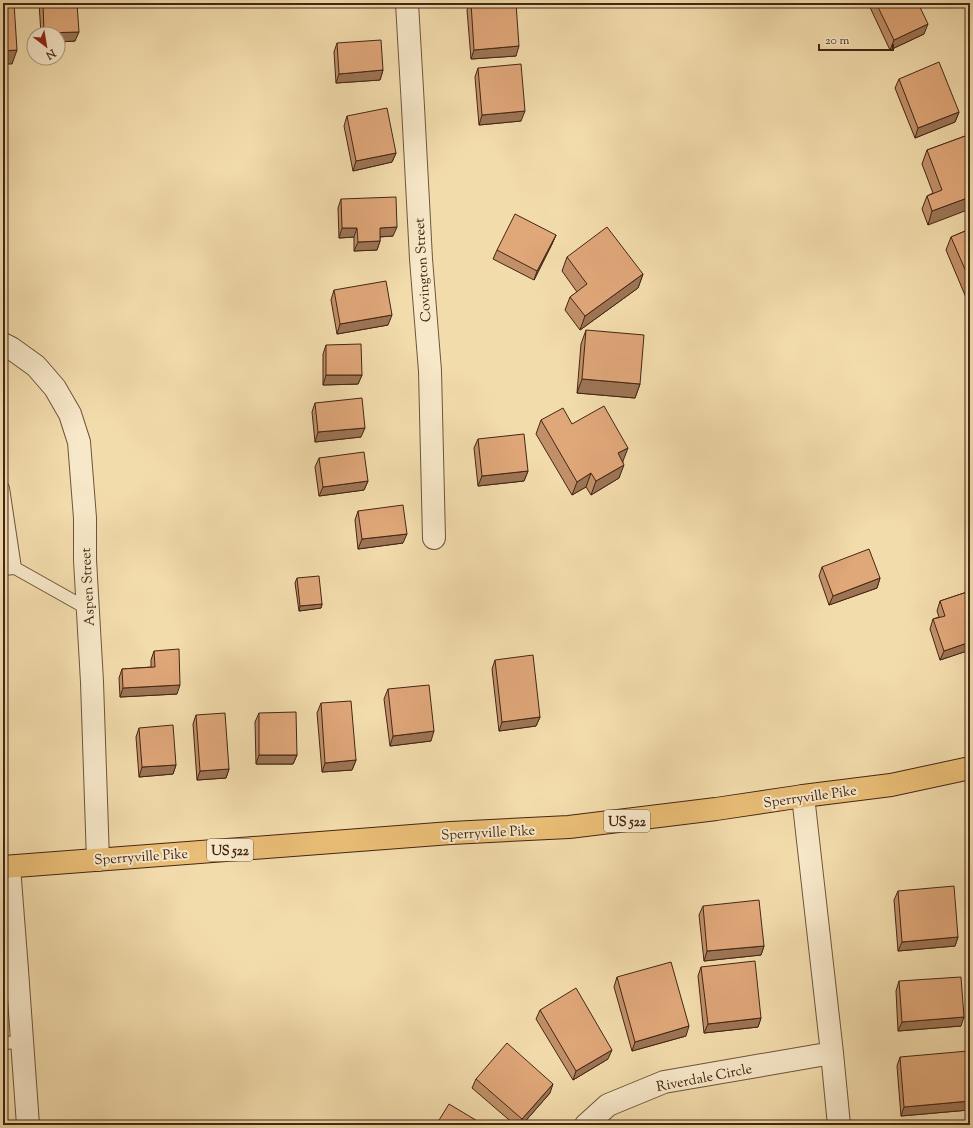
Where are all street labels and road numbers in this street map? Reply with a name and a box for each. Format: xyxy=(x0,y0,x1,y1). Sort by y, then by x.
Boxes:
street label: Covington Street xyxy=(410,217,438,323)
street label: Aspen Street xyxy=(77,547,101,627)
street label: Sperryville Pike xyxy=(762,782,858,814)
road number: US 522 xyxy=(604,810,650,832)
street label: Sperryville Pike xyxy=(441,822,536,846)
road number: US 522 xyxy=(207,839,253,861)
street label: Sperryville Pike xyxy=(93,845,189,871)
street label: Riverdale Circle xyxy=(655,1060,754,1098)

